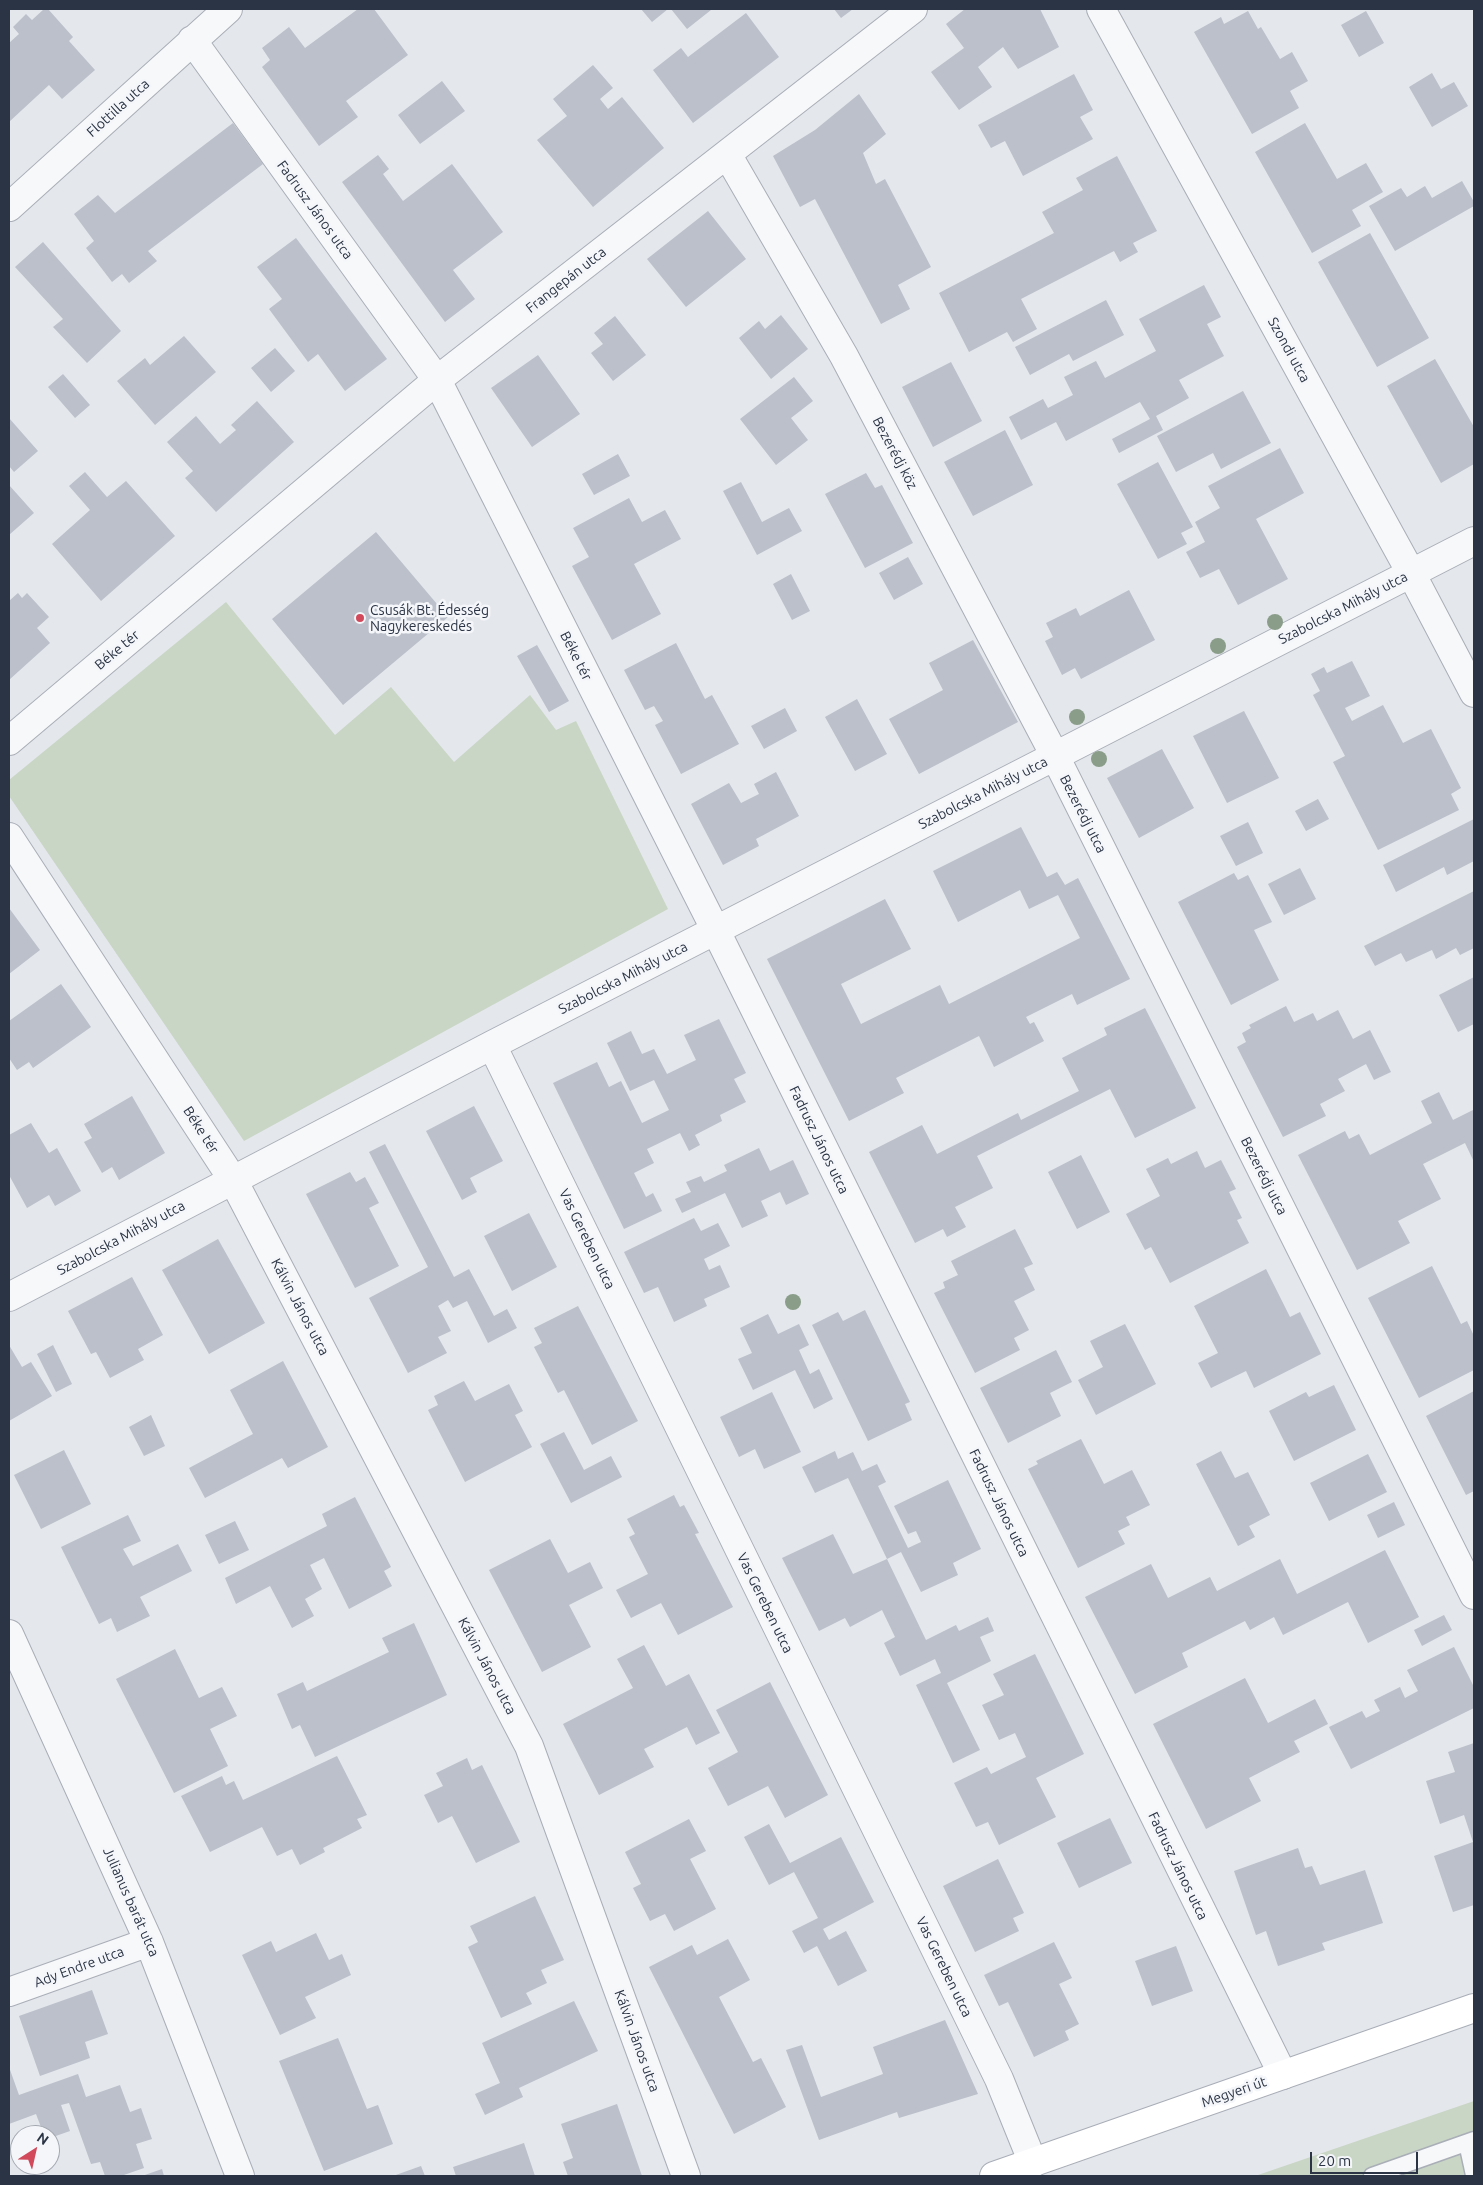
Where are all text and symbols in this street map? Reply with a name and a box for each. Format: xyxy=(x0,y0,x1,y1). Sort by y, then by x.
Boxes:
street label: Flottilla utca xyxy=(83,75,153,141)
street label: Fadrusz János utca xyxy=(274,157,356,263)
street label: Frangepán utca xyxy=(523,243,609,317)
street label: Szondi utca xyxy=(1264,315,1314,385)
street label: Bezerédj köz xyxy=(869,414,921,492)
street label: Szabolcska Mihály utca xyxy=(1276,568,1410,648)
place label: Csusák Bt. Édesség Nagykereskedés xyxy=(370,602,489,634)
marker: Csusák Bt. Édesség Nagykereskedés xyxy=(354,612,366,624)
street label: Béke tér xyxy=(91,627,143,673)
street label: Béke tér xyxy=(557,629,595,683)
street label: Szabolcska Mihály utca xyxy=(916,753,1050,833)
street label: Bezerédj utca xyxy=(1056,772,1110,856)
street label: Szabolcska Mihály utca xyxy=(556,938,690,1018)
street label: Fadrusz János utca xyxy=(786,1083,852,1197)
street label: Béke tér xyxy=(180,1103,222,1157)
street label: Bezerédj utca xyxy=(1237,1134,1291,1218)
street label: Vas Gereben utca xyxy=(555,1186,619,1292)
street label: Szabolcska Mihály utca xyxy=(54,1197,188,1279)
street label: Kálvin János utca xyxy=(267,1256,333,1358)
street label: Fadrusz János utca xyxy=(966,1446,1032,1560)
street label: Vas Gereben utca xyxy=(733,1550,797,1656)
street label: Kálvin János utca xyxy=(454,1615,520,1717)
street label: Fadrusz János utca xyxy=(1145,1809,1211,1923)
street label: Julianus barát utca xyxy=(99,1845,163,1959)
street label: Vas Gereben utca xyxy=(912,1914,976,2020)
street label: Ady Endre utca xyxy=(32,1943,126,1991)
street label: Kálvin János utca xyxy=(611,1988,663,2094)
street label: Megyeri út xyxy=(1199,2073,1269,2111)
north arrow xyxy=(10,2125,60,2175)
text: N xyxy=(34,2129,52,2148)
scale bar xyxy=(1313,2142,1420,2174)
text: 20 m xyxy=(1318,2152,1351,2169)

